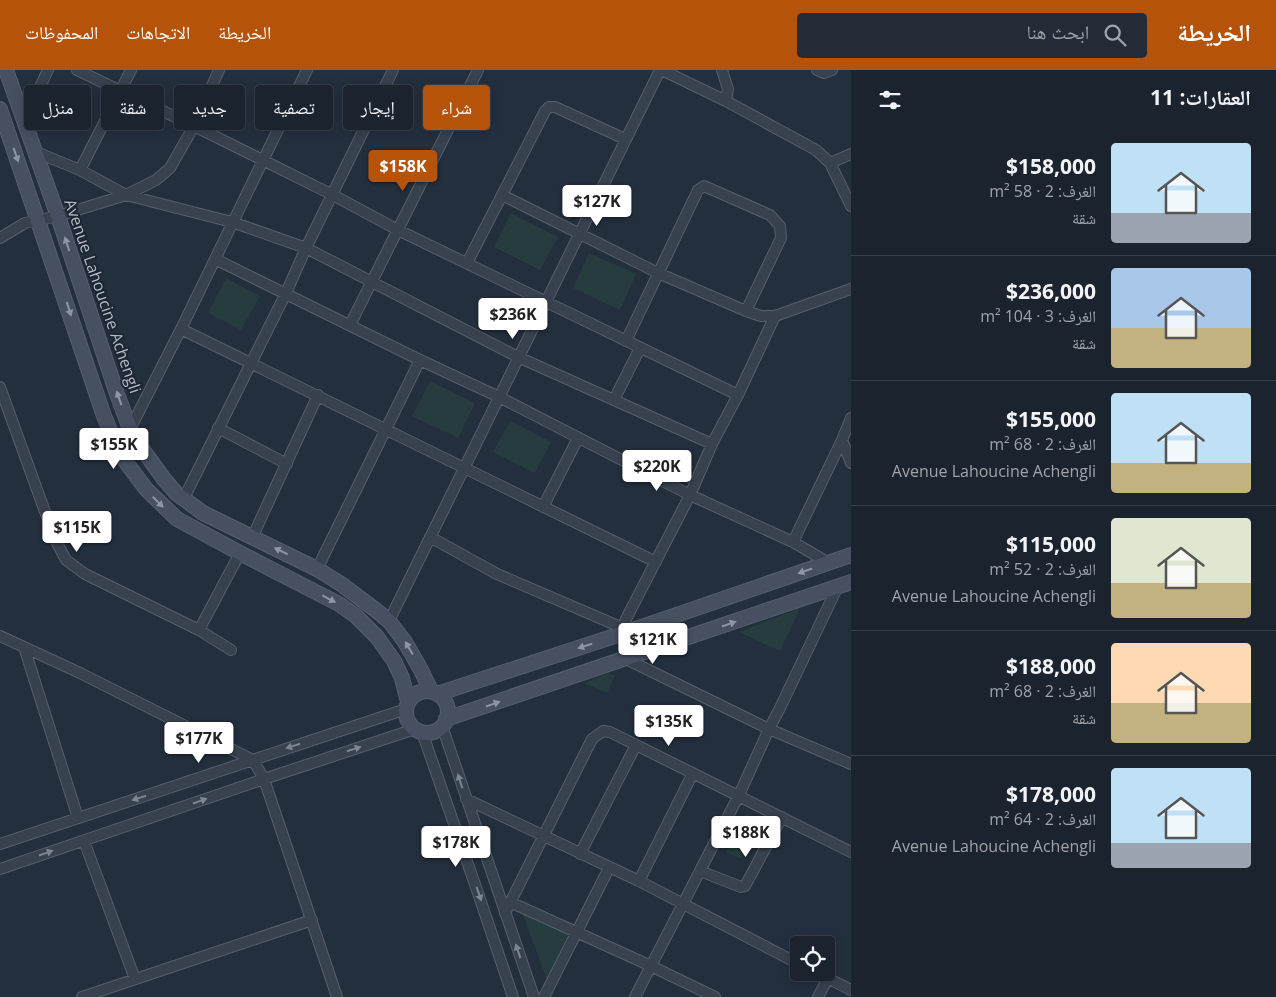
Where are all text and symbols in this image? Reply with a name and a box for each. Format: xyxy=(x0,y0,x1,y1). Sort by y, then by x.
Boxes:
search box xyxy=(797,13,1147,58)
text: الخريطة xyxy=(1177,15,1251,48)
text: ابحث هنا xyxy=(1026,19,1089,45)
text: المحفوظات xyxy=(25,20,98,44)
text: الاتجاهات xyxy=(126,20,190,44)
text: الخريطة xyxy=(218,20,271,44)
icon: search xyxy=(1101,21,1129,49)
text: العقارات: 11 xyxy=(1150,83,1251,111)
chip: منزل xyxy=(24,85,91,130)
chip: شقة xyxy=(101,85,164,130)
chip: جديد xyxy=(174,85,245,130)
chip: تصفية xyxy=(255,85,333,130)
chip: إيجار xyxy=(343,85,413,130)
chip: شراء xyxy=(423,85,490,130)
icon: filters xyxy=(876,86,904,114)
one-way arrow xyxy=(12,148,20,163)
pin: $158K xyxy=(368,150,438,192)
text: $158,000 xyxy=(1006,152,1096,180)
text: $158K xyxy=(379,155,427,177)
icon: home xyxy=(1151,163,1211,223)
text: الغرف: 2 · 58 m² xyxy=(989,180,1096,202)
pin: $127K xyxy=(562,184,632,227)
text: $127K xyxy=(573,190,621,212)
street label: Avenue Lahoucine Achengli xyxy=(59,196,147,396)
text: شقة xyxy=(1072,207,1096,229)
one-way arrow xyxy=(63,236,70,251)
text: $236,000 xyxy=(1006,277,1096,305)
icon: home xyxy=(1151,288,1211,348)
pin: $236K xyxy=(478,298,548,340)
one-way arrow xyxy=(65,302,73,317)
text: $236K xyxy=(489,303,537,325)
text: الغرف: 3 · 104 m² xyxy=(980,305,1096,327)
text: شقة xyxy=(1072,332,1096,354)
one-way arrow xyxy=(115,390,122,405)
text: $155,000 xyxy=(1006,405,1096,433)
icon: home xyxy=(1151,413,1211,473)
pin: $155K xyxy=(79,428,149,470)
text: $155K xyxy=(90,433,138,455)
text: الغرف: 2 · 68 m² xyxy=(989,433,1096,455)
pin: $220K xyxy=(622,450,692,492)
text: $220K xyxy=(633,455,681,477)
text: Avenue Lahoucine Achengli xyxy=(892,460,1096,482)
one-way arrow xyxy=(152,495,164,507)
pin: $115K xyxy=(42,510,112,553)
text: $115K xyxy=(53,516,101,538)
text: $115,000 xyxy=(1006,530,1096,558)
icon: home xyxy=(1151,538,1211,598)
one-way arrow xyxy=(274,547,288,555)
text: الغرف: 2 · 52 m² xyxy=(989,558,1096,580)
one-way arrow xyxy=(797,568,812,576)
text: Avenue Lahoucine Achengli xyxy=(892,585,1096,607)
one-way arrow xyxy=(322,595,336,603)
one-way arrow xyxy=(722,620,737,627)
pin: $121K xyxy=(618,622,688,665)
text: $121K xyxy=(629,628,677,650)
one-way arrow xyxy=(404,641,413,654)
one-way arrow xyxy=(577,643,592,650)
text: $188,000 xyxy=(1006,652,1096,680)
icon: home xyxy=(1151,663,1211,723)
text: الغرف: 2 · 68 m² xyxy=(989,680,1096,702)
one-way arrow xyxy=(485,699,500,707)
pin: $135K xyxy=(634,704,704,747)
text: شقة xyxy=(1072,707,1096,729)
text: $135K xyxy=(645,710,693,732)
pin: $177K xyxy=(164,722,234,764)
text: $177K xyxy=(175,727,223,749)
one-way arrow xyxy=(285,743,300,751)
one-way arrow xyxy=(347,745,362,753)
one-way arrow xyxy=(455,773,463,788)
text: $178,000 xyxy=(1006,780,1096,808)
icon: home xyxy=(1151,788,1211,848)
one-way arrow xyxy=(131,794,146,802)
one-way arrow xyxy=(193,797,208,805)
text: الغرف: 2 · 64 m² xyxy=(989,808,1096,830)
pin: $188K xyxy=(711,816,781,858)
text: $188K xyxy=(722,821,770,843)
pin: $178K xyxy=(421,826,491,868)
text: $178K xyxy=(432,831,480,853)
text: Avenue Lahoucine Achengli xyxy=(892,835,1096,857)
one-way arrow xyxy=(39,849,54,857)
one-way arrow xyxy=(475,886,483,901)
map controls xyxy=(790,936,835,981)
button: locate xyxy=(790,936,835,981)
one-way arrow xyxy=(514,943,522,958)

